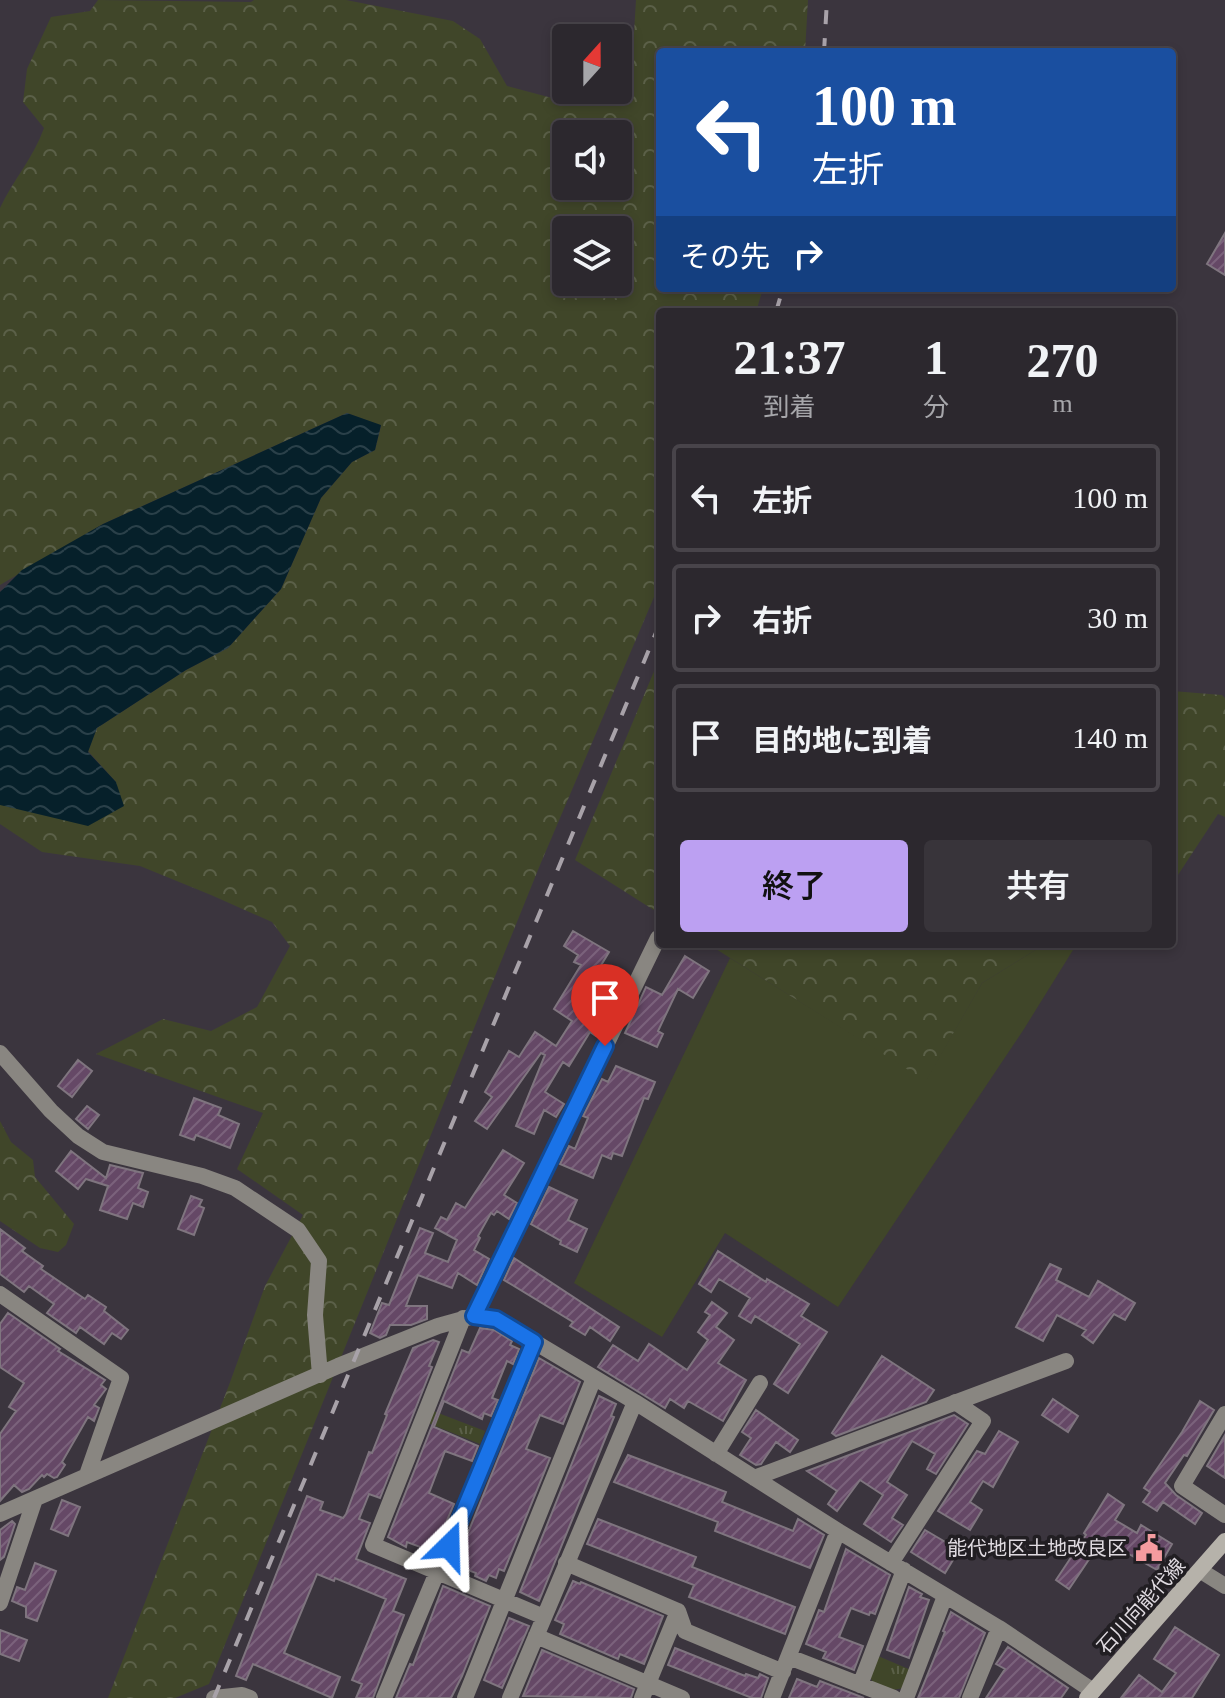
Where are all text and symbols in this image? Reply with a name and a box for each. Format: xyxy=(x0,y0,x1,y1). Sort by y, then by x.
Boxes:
north arrow xyxy=(552,24,632,104)
map controls xyxy=(552,24,632,296)
text: 100 m xyxy=(812,75,957,137)
icon: left xyxy=(680,80,784,184)
button: sound xyxy=(552,120,632,200)
text: 左折 xyxy=(812,150,884,190)
button: layers xyxy=(552,216,632,296)
icon: right xyxy=(786,232,830,276)
text: その先 xyxy=(680,240,770,273)
text: 21:37 xyxy=(734,331,845,384)
text: 1 xyxy=(924,331,948,384)
text: 270 xyxy=(1027,334,1099,387)
text: m xyxy=(1052,389,1073,418)
text: 到着 xyxy=(763,393,816,422)
text: 分 xyxy=(923,393,949,422)
icon: left xyxy=(684,476,728,520)
text: 100 m xyxy=(1072,481,1148,514)
text: 左折 xyxy=(752,484,812,517)
icon: right xyxy=(684,596,728,640)
text: 30 m xyxy=(1087,601,1148,634)
text: 右折 xyxy=(752,604,812,637)
icon: arrive xyxy=(684,716,728,760)
text: 140 m xyxy=(1072,721,1148,754)
text: 目的地に到着 xyxy=(752,724,932,757)
button: 終了 xyxy=(680,840,908,932)
button: 共有 xyxy=(924,840,1152,932)
pin xyxy=(571,964,639,1046)
icon: arrive xyxy=(583,976,627,1020)
position arrow xyxy=(407,1504,491,1588)
public building icon: 能代地区土地改良区 xyxy=(1134,1533,1164,1563)
place label: 能代地区土地改良区 xyxy=(947,1537,1127,1559)
street label: 石川向能代線 xyxy=(1093,1554,1189,1658)

